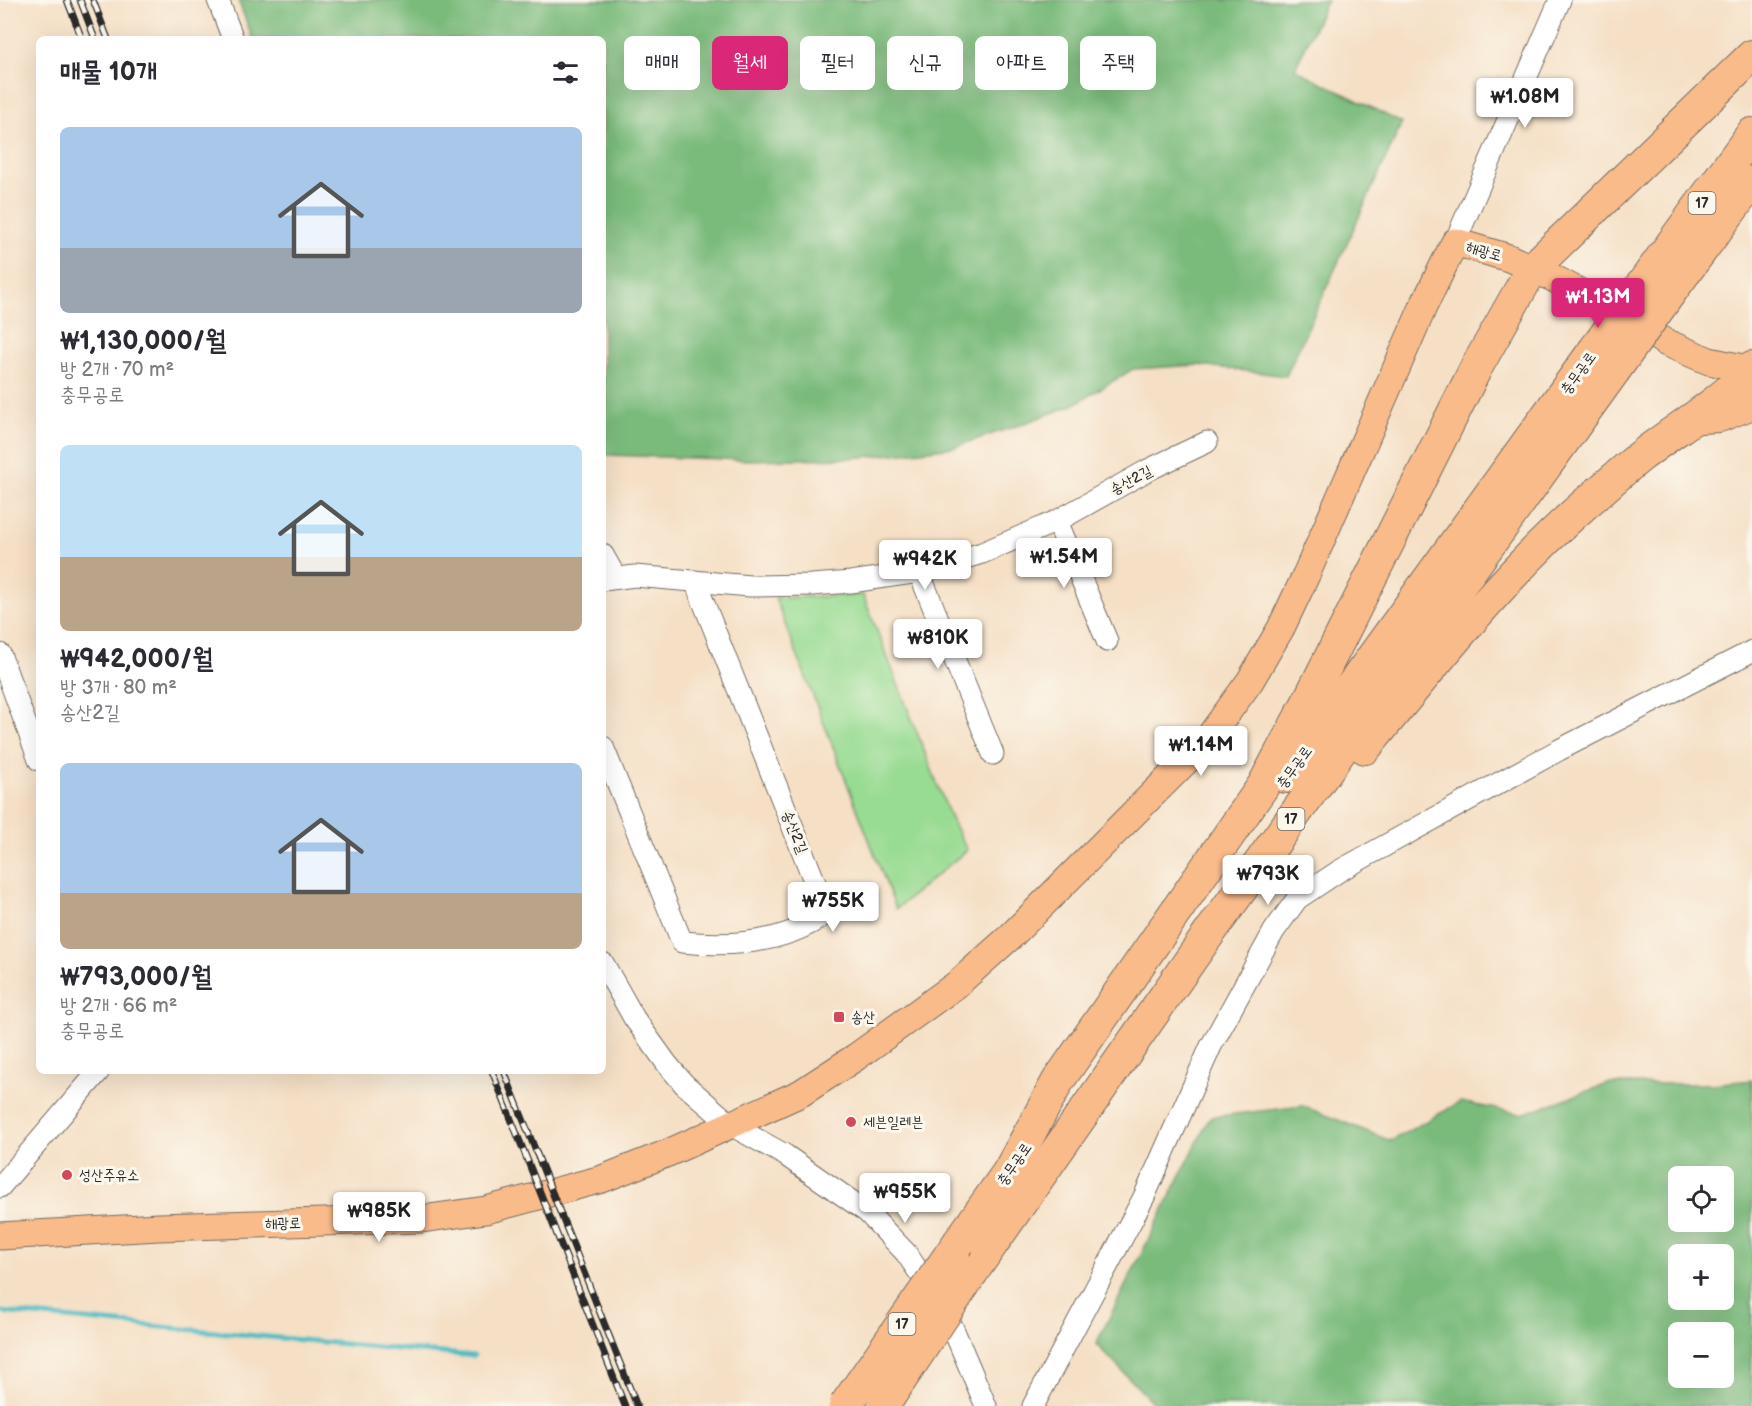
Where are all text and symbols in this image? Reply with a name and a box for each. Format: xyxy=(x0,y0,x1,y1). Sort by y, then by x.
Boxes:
chip: 매매 xyxy=(624,36,700,90)
chip: 월세 xyxy=(712,36,788,90)
chip: 필터 xyxy=(800,36,875,90)
chip: 신규 xyxy=(887,36,963,90)
chip: 아파트 xyxy=(975,36,1068,90)
chip: 주택 xyxy=(1080,36,1156,90)
icon: filters xyxy=(549,56,582,89)
text: 매물 10개 xyxy=(60,57,157,88)
pin: ₩1.08M xyxy=(1476,78,1574,129)
text: ₩1.08M xyxy=(1490,85,1560,109)
icon: home xyxy=(267,166,375,274)
road number: 17 xyxy=(1688,192,1716,214)
street label: 해광로 xyxy=(1464,237,1504,266)
pin: ₩1.13M xyxy=(1549,278,1647,329)
text: ₩1.13M xyxy=(1565,285,1631,309)
text: ₩1,130,000/월 xyxy=(60,326,226,357)
street label: 충무공로 xyxy=(1557,348,1600,398)
text: 방 2개 · 70 m² xyxy=(60,358,174,382)
text: 충무공로 xyxy=(60,383,124,407)
street label: 송산2길 xyxy=(1107,461,1156,499)
icon: home xyxy=(267,484,375,592)
pin: ₩1.54M xyxy=(1015,538,1113,589)
pin: ₩942K xyxy=(883,540,967,591)
text: ₩1.54M xyxy=(1030,545,1098,569)
text: ₩942K xyxy=(893,547,957,571)
pin: ₩810K xyxy=(896,619,980,670)
text: ₩810K xyxy=(907,626,969,650)
text: ₩942,000/월 xyxy=(60,644,213,675)
text: 방 3개 · 80 m² xyxy=(60,676,177,700)
text: 송산2길 xyxy=(60,701,120,725)
pin: ₩1.14M xyxy=(1152,726,1250,777)
text: ₩1.14M xyxy=(1168,733,1234,757)
street label: 충무공로 xyxy=(1273,742,1316,792)
icon: home xyxy=(267,802,375,910)
street label: 송산2길 xyxy=(777,808,812,857)
road number: 17 xyxy=(1278,808,1304,830)
pin: ₩793K xyxy=(1226,855,1310,906)
text: ₩793K xyxy=(1237,862,1299,886)
pin: ₩755K xyxy=(791,882,875,933)
text: ₩755K xyxy=(802,889,864,913)
text: ₩793,000/월 xyxy=(60,962,212,993)
text: 방 2개 · 66 m² xyxy=(60,994,177,1018)
place label: 송산 xyxy=(851,1008,875,1027)
marker: 송산 xyxy=(832,1010,846,1024)
text: 충무공로 xyxy=(60,1019,124,1043)
place label: 세븐일레븐 xyxy=(863,1113,923,1132)
marker: 세븐일레븐 xyxy=(844,1115,858,1129)
street label: 충무공로 xyxy=(993,1139,1036,1190)
place label: 성산주유소 xyxy=(79,1166,139,1185)
map controls xyxy=(1668,1166,1734,1388)
button: locate xyxy=(1668,1166,1734,1232)
marker: 성산주유소 xyxy=(60,1168,74,1182)
pin: ₩955K xyxy=(863,1173,947,1224)
text: ₩955K xyxy=(873,1180,937,1204)
pin: ₩985K xyxy=(337,1192,421,1243)
text: ₩985K xyxy=(347,1199,411,1223)
street label: 해광로 xyxy=(265,1214,301,1233)
button: + xyxy=(1668,1244,1734,1310)
road number: 17 xyxy=(888,1313,916,1335)
button: − xyxy=(1668,1322,1734,1388)

